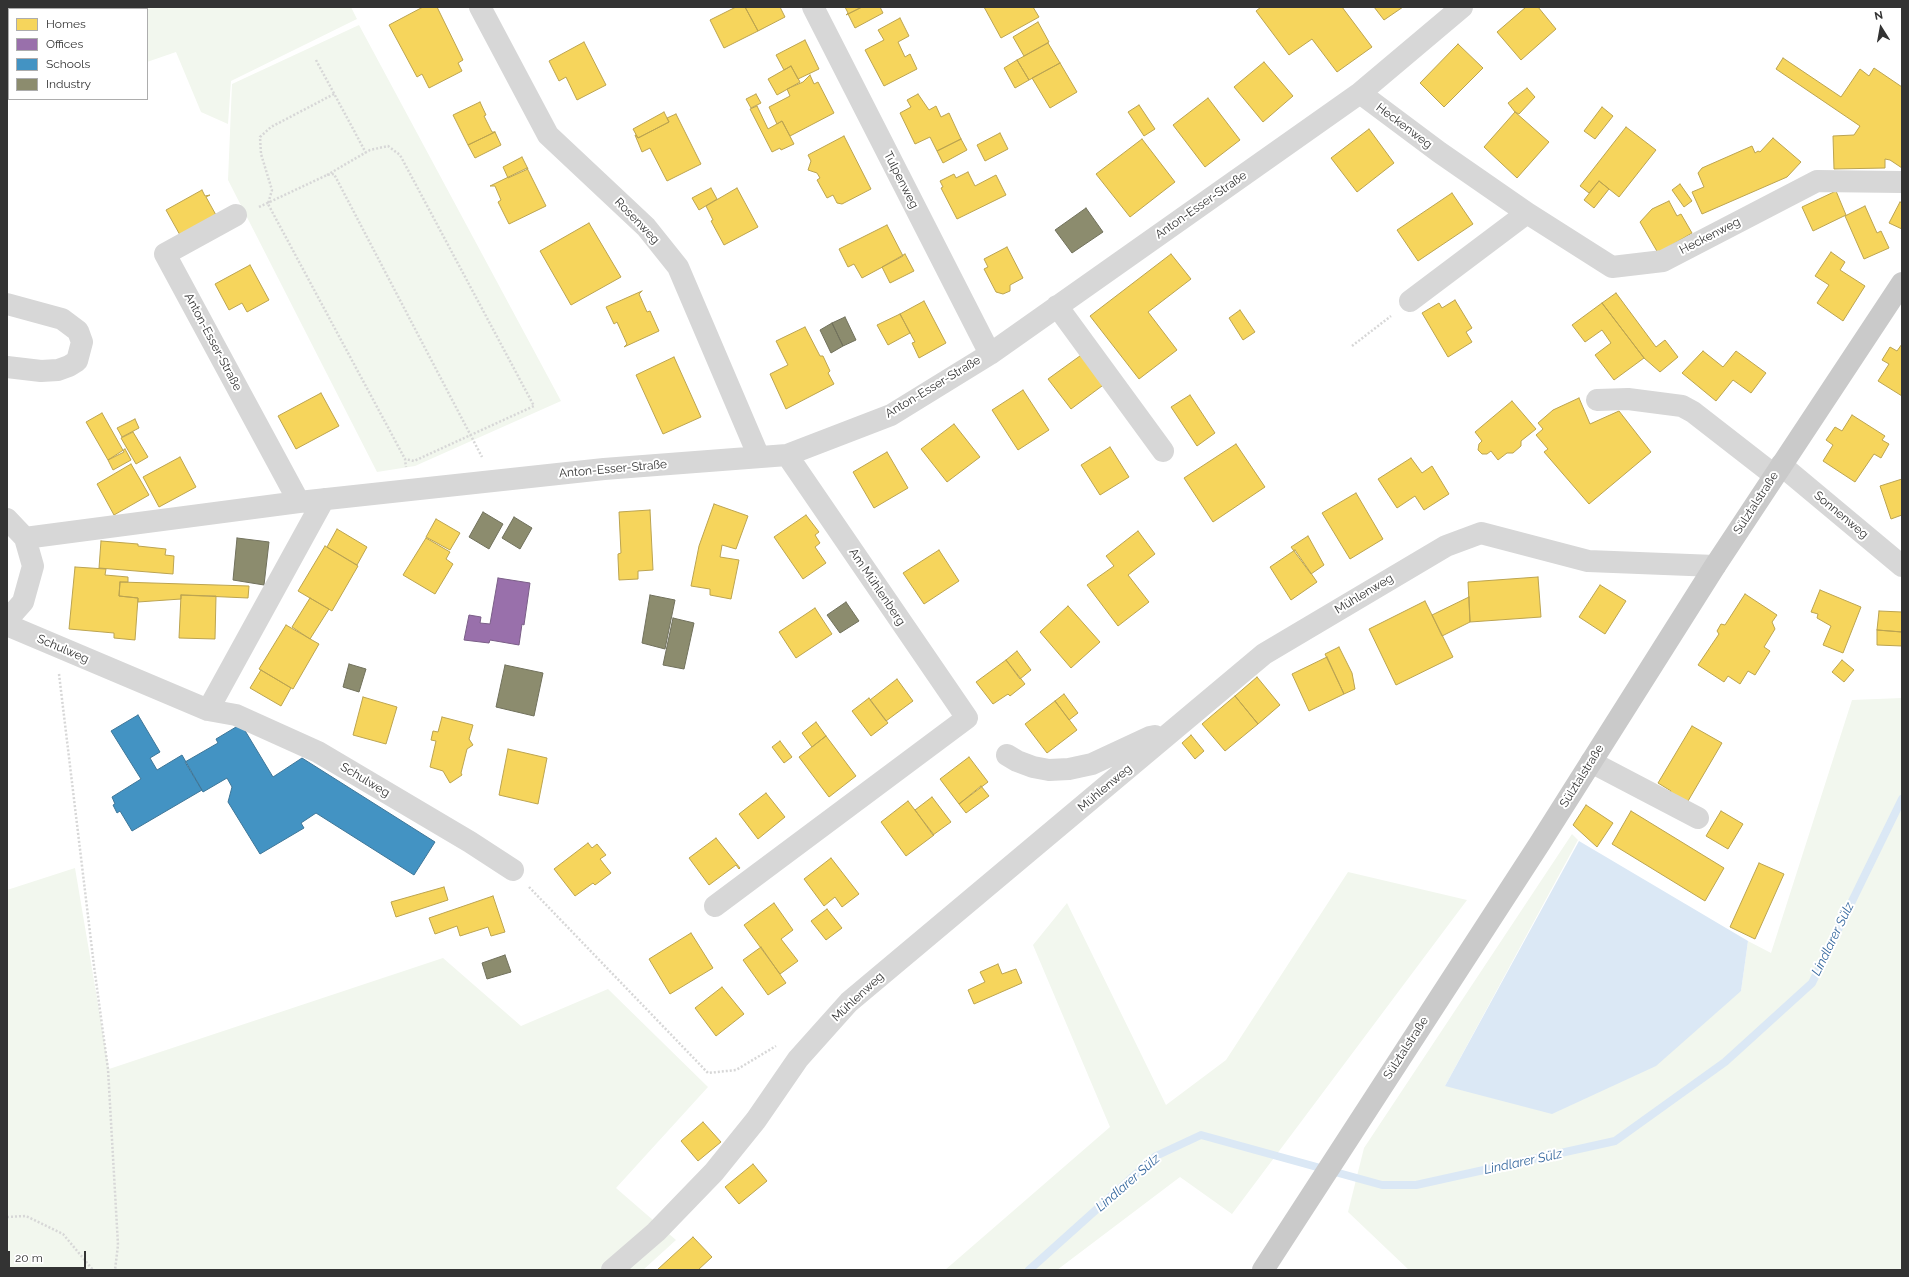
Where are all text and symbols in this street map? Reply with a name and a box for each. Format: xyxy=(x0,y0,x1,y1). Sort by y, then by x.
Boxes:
legend xyxy=(8,8,148,100)
north arrow xyxy=(1861,8,1901,48)
text: N xyxy=(1873,9,1884,23)
text: Homes xyxy=(46,17,86,31)
text: Offices xyxy=(46,37,83,51)
text: Schools xyxy=(46,57,90,71)
text: Industry xyxy=(46,77,91,91)
street label: Heckenweg xyxy=(1373,100,1435,152)
street label: Tulpenweg xyxy=(881,149,921,211)
street label: Anton-Esser-Straße xyxy=(1152,168,1250,242)
street label: Rosenweg xyxy=(612,195,662,247)
street label: Heckenweg xyxy=(1677,215,1743,257)
street label: Anton-Esser-Straße xyxy=(181,291,245,393)
street label: Anton-Esser-Straße xyxy=(883,353,983,421)
street label: Anton-Esser-Straße xyxy=(558,457,668,481)
street label: Sülztalstraße xyxy=(1730,469,1782,537)
street label: Sonnenweg xyxy=(1811,488,1871,542)
street label: Am Mühlenberg xyxy=(846,546,908,628)
street label: Mühlenweg xyxy=(1332,571,1396,617)
street label: Schulweg xyxy=(35,632,91,666)
street label: Sülztalstraße xyxy=(1557,742,1607,810)
street label: Schulweg xyxy=(338,760,392,800)
street label: Mühlenweg xyxy=(1075,761,1135,815)
water label: Lindlarer Sülz xyxy=(1809,900,1857,978)
street label: Mühlenweg xyxy=(829,969,887,1025)
street label: Sülztalstraße xyxy=(1380,1014,1432,1082)
water label: Lindlarer Sülz xyxy=(1482,1146,1564,1178)
water label: Lindlarer Sülz xyxy=(1093,1151,1163,1215)
scale bar xyxy=(10,1243,88,1269)
text: 20 m xyxy=(15,1251,43,1265)

